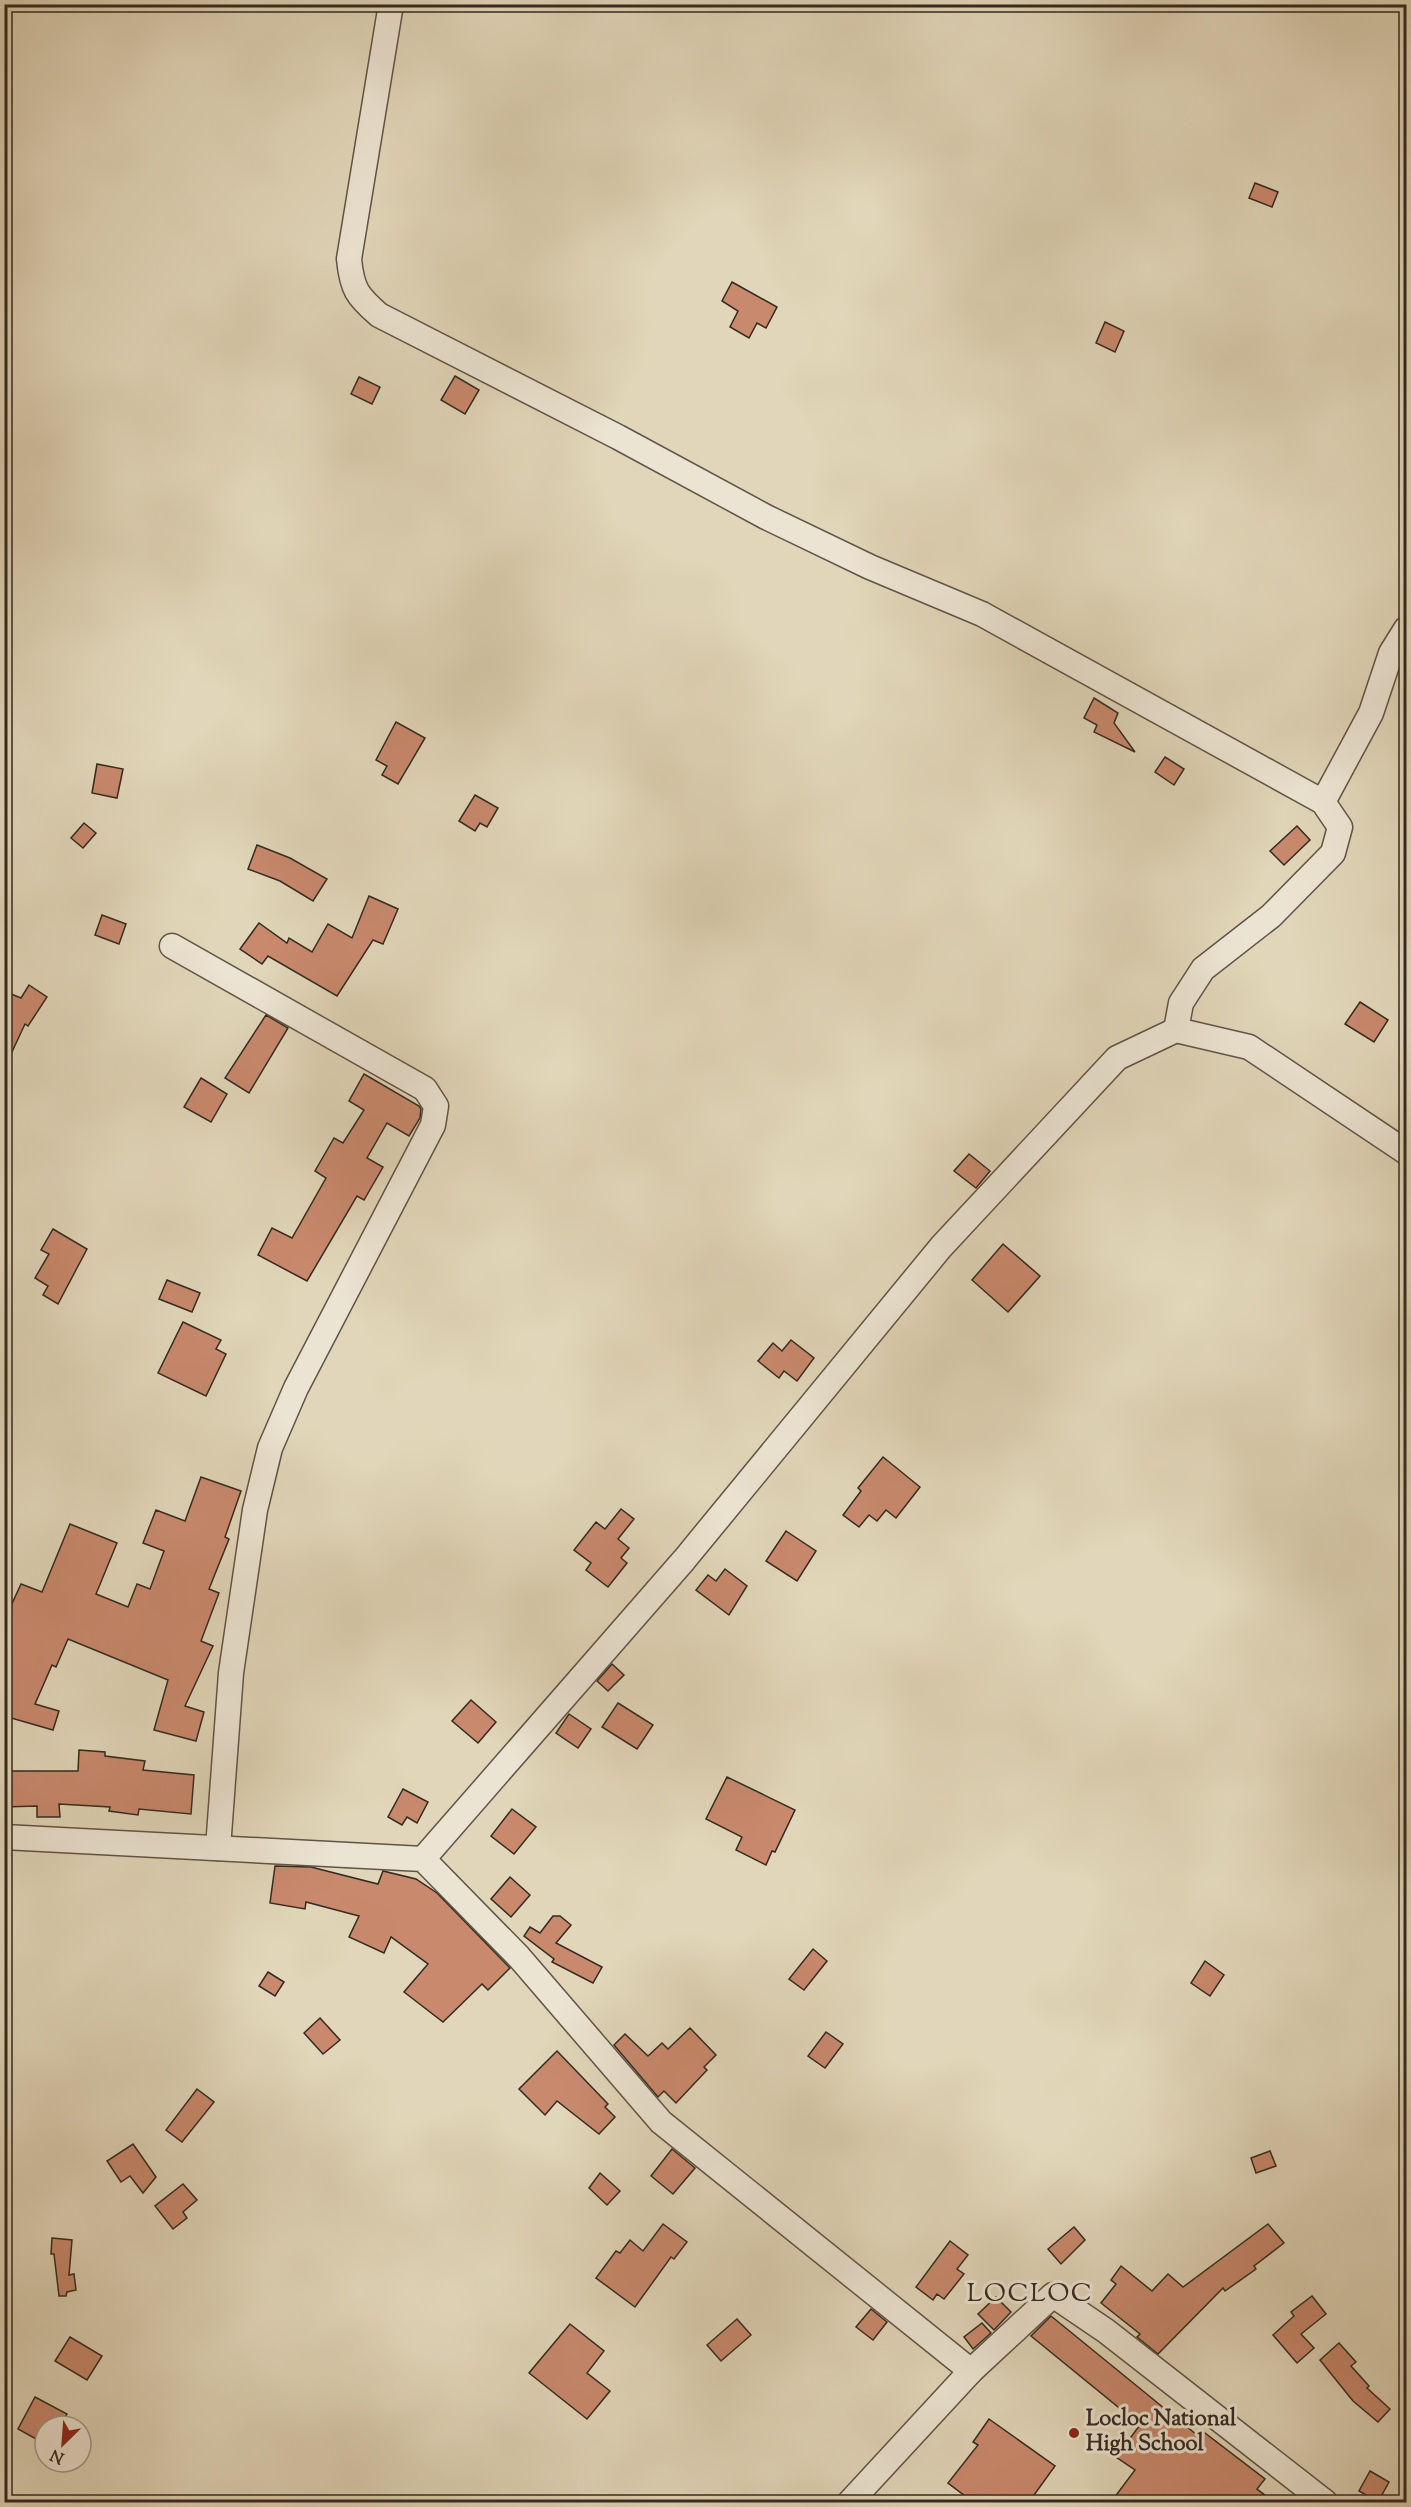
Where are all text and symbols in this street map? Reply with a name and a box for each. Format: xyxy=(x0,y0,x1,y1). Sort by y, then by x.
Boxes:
district label: LOCLOC xyxy=(967,2276,1093,2313)
place label: Locloc National High School xyxy=(1086,2404,1237,2461)
north arrow xyxy=(33,2414,93,2474)
marker: Locloc National High School xyxy=(1067,2426,1081,2440)
text: N xyxy=(47,2442,68,2468)

